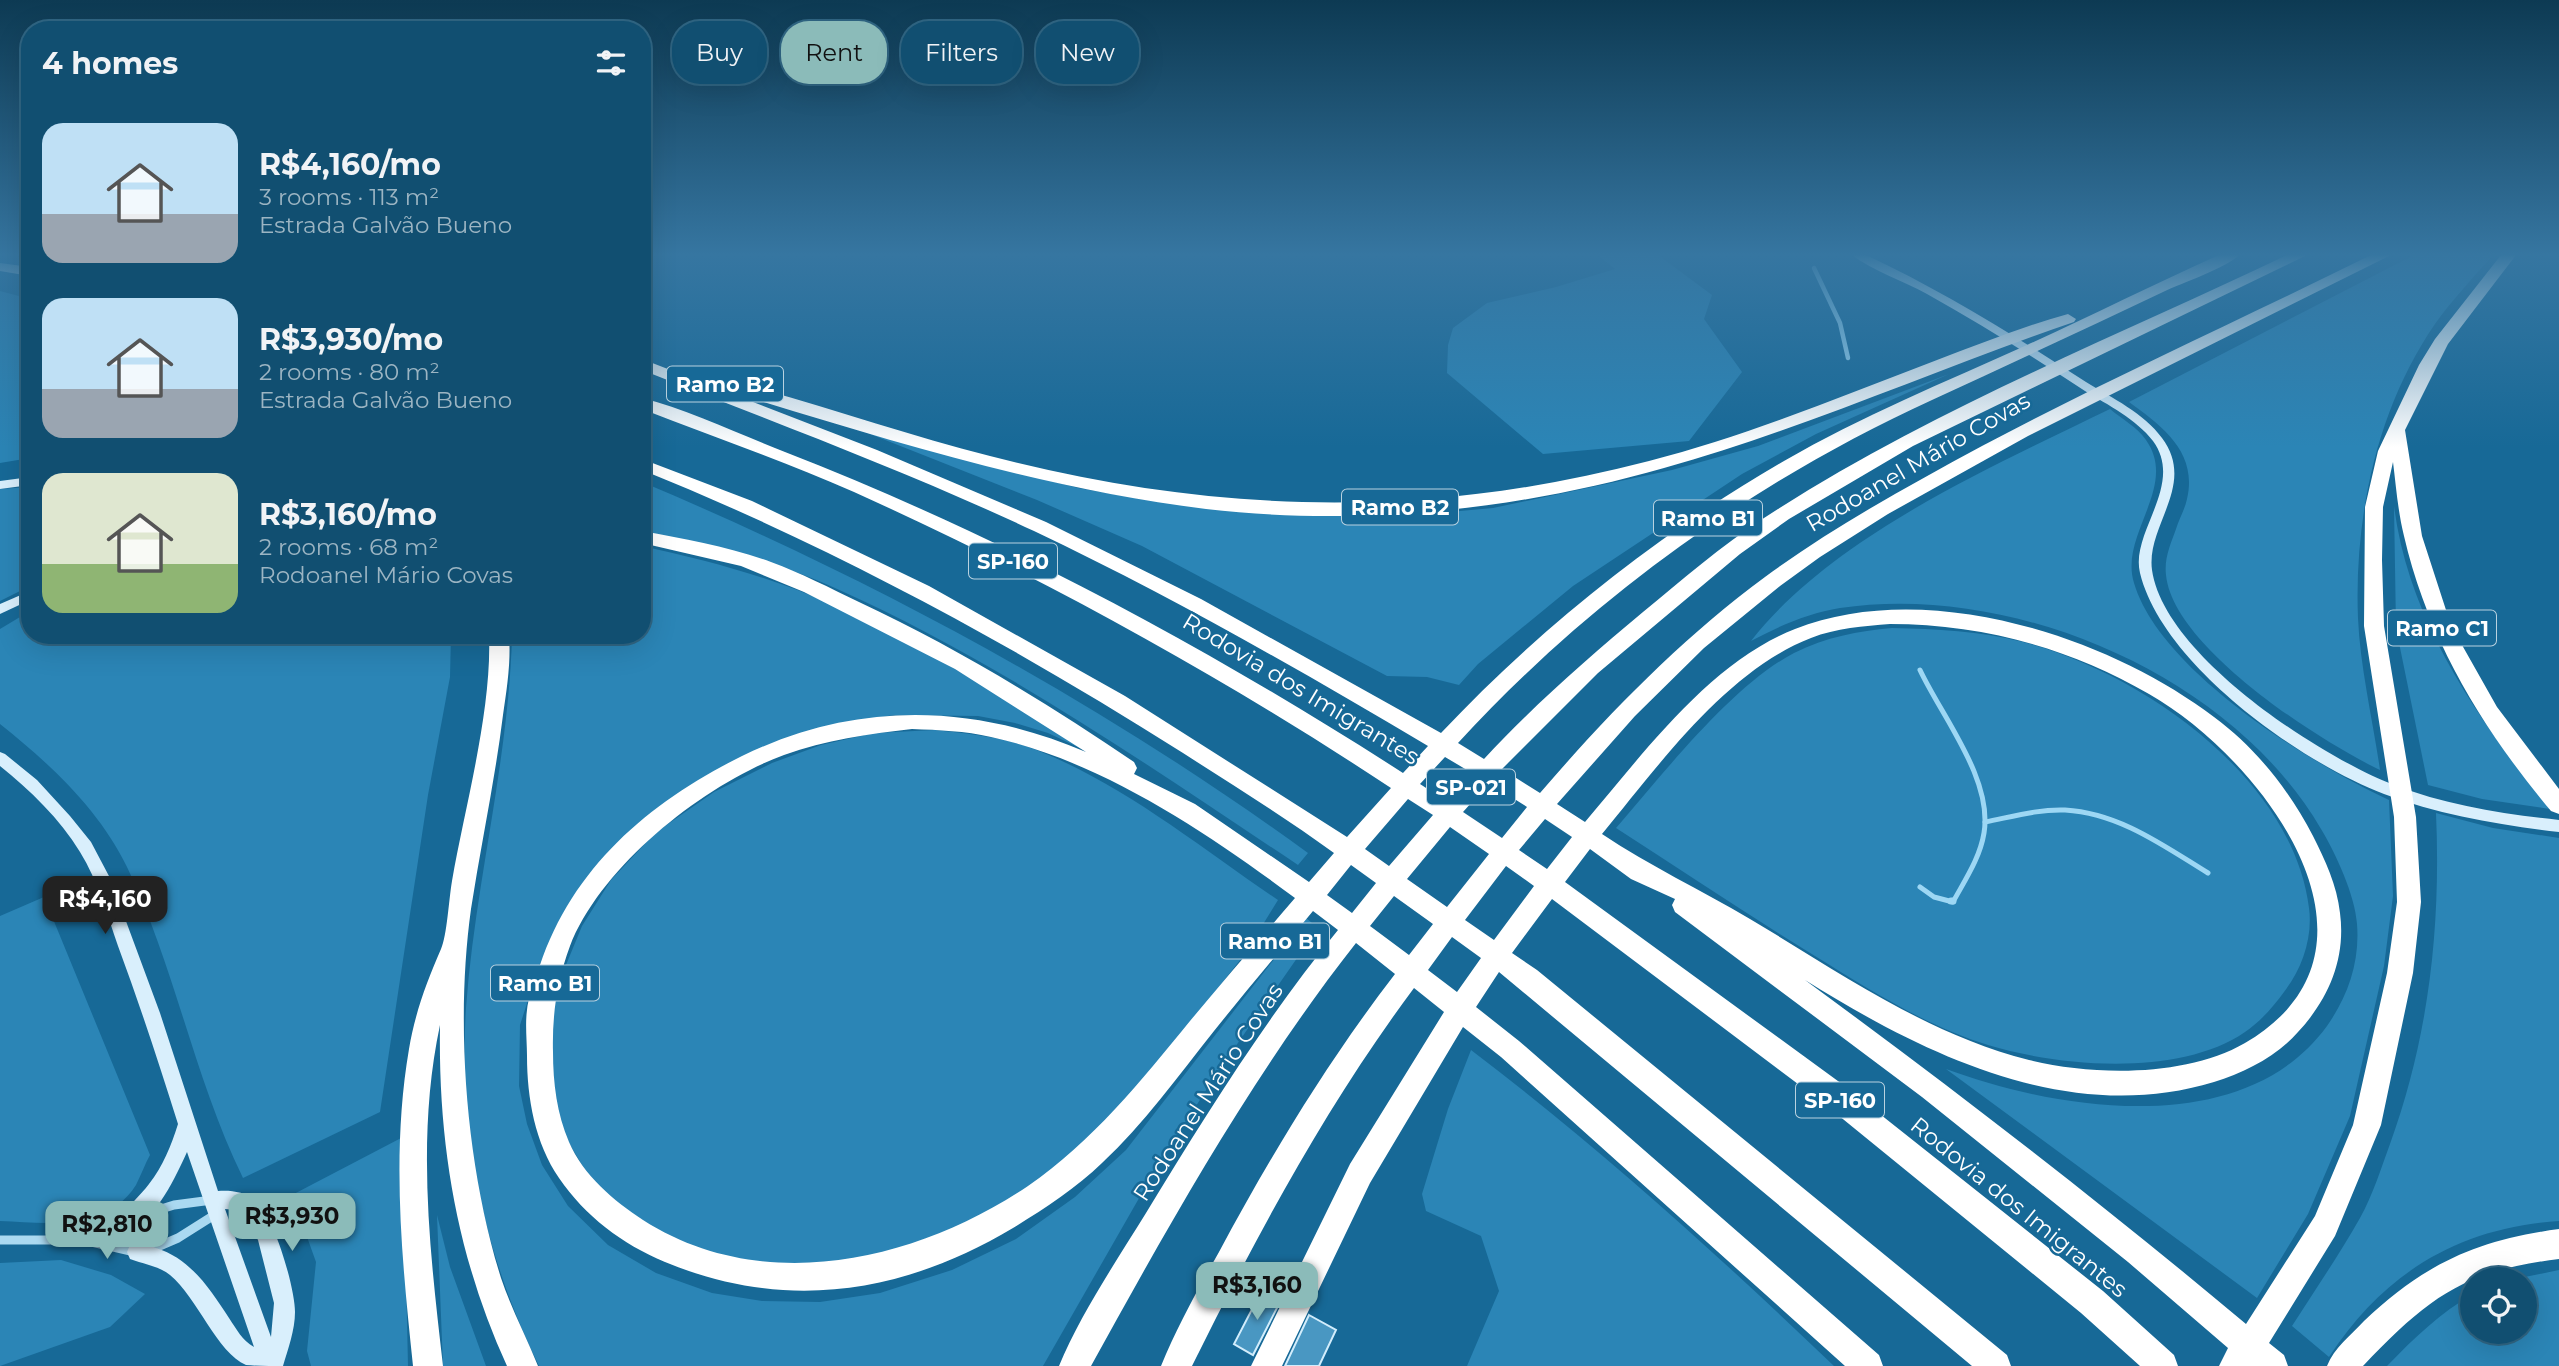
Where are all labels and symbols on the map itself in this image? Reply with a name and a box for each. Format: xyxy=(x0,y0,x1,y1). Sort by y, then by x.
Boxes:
road number: Ramo B2 xyxy=(667,366,783,402)
street label: Rodoanel Mário Covas xyxy=(1801,386,2035,538)
road number: Ramo B2 xyxy=(1342,490,1458,524)
road number: Ramo B1 xyxy=(1654,500,1762,536)
road number: SP-160 xyxy=(969,544,1057,578)
street label: Rodovia dos Imigrantes xyxy=(1178,607,1424,771)
road number: Ramo C1 xyxy=(2388,610,2496,646)
road number: SP-021 xyxy=(1427,770,1515,804)
pin: R$4,160 xyxy=(40,876,170,936)
road number: Ramo B1 xyxy=(1221,923,1329,958)
road number: Ramo B1 xyxy=(491,965,599,1000)
street label: Rodoanel Mário Covas xyxy=(1127,978,1289,1206)
road number: SP-160 xyxy=(1796,1082,1884,1118)
street label: Rodovia dos Imigrantes xyxy=(1905,1111,2133,1303)
pin: R$3,930 xyxy=(227,1194,357,1253)
pin: R$2,810 xyxy=(42,1202,172,1261)
pin: R$3,160 xyxy=(1192,1262,1322,1322)

